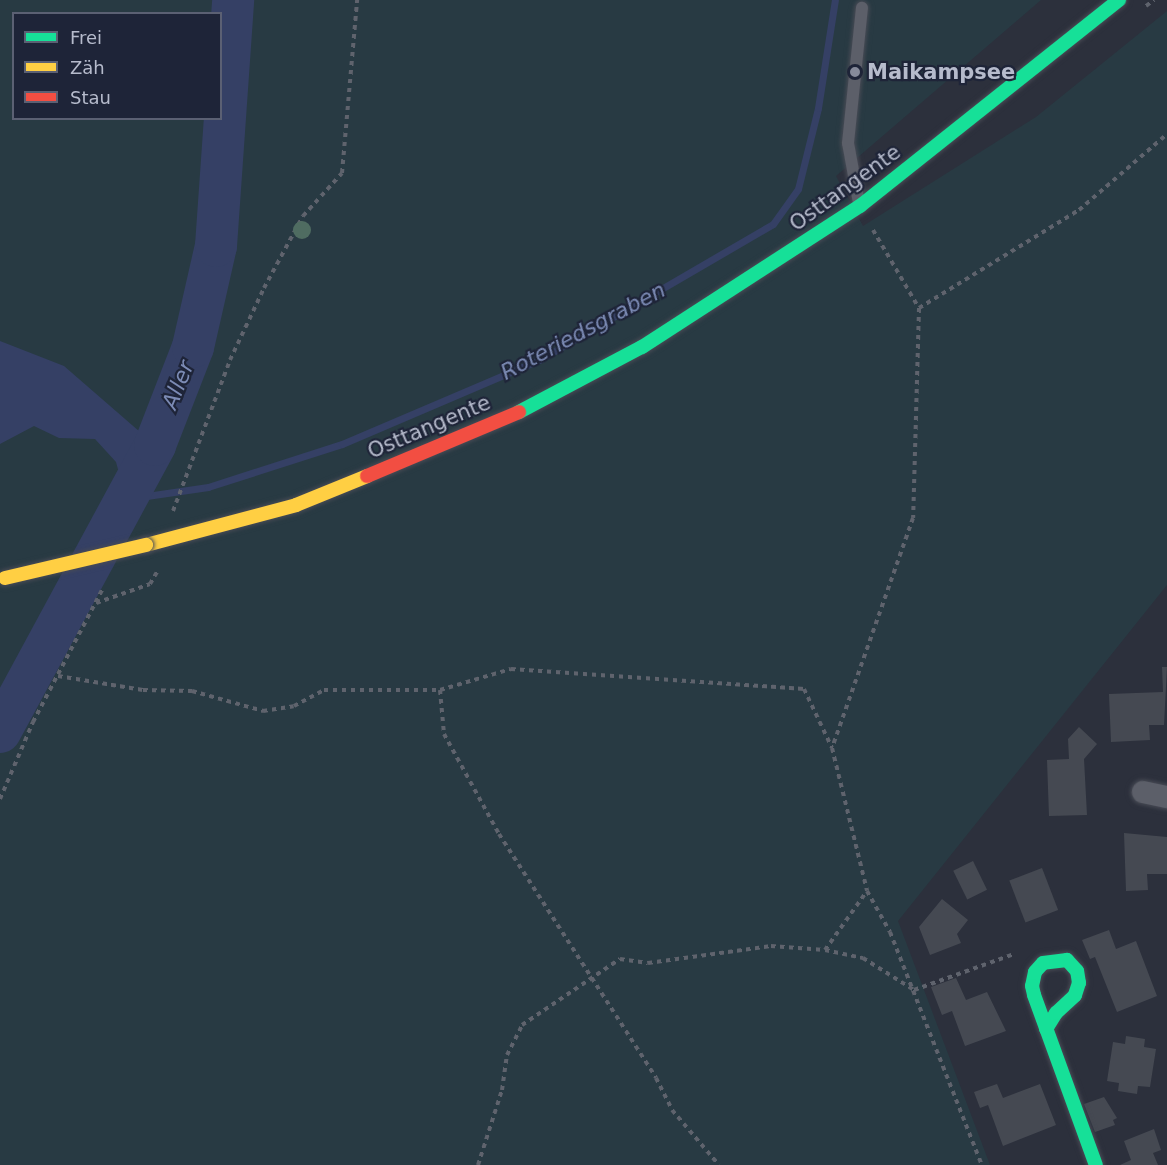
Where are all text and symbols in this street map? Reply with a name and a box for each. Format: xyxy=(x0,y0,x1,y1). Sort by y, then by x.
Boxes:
legend xyxy=(12,12,222,120)
text: Frei xyxy=(70,27,102,48)
text: Zäh xyxy=(70,57,105,78)
place label: Maikampsee xyxy=(867,59,1015,85)
marker: Maikampsee xyxy=(848,65,862,79)
text: Stau xyxy=(70,87,111,108)
street label: Osttangente xyxy=(785,139,905,237)
water label: Roteriedsgraben xyxy=(496,276,670,386)
water label: Aller xyxy=(156,357,200,413)
street label: Osttangente xyxy=(364,390,494,464)

